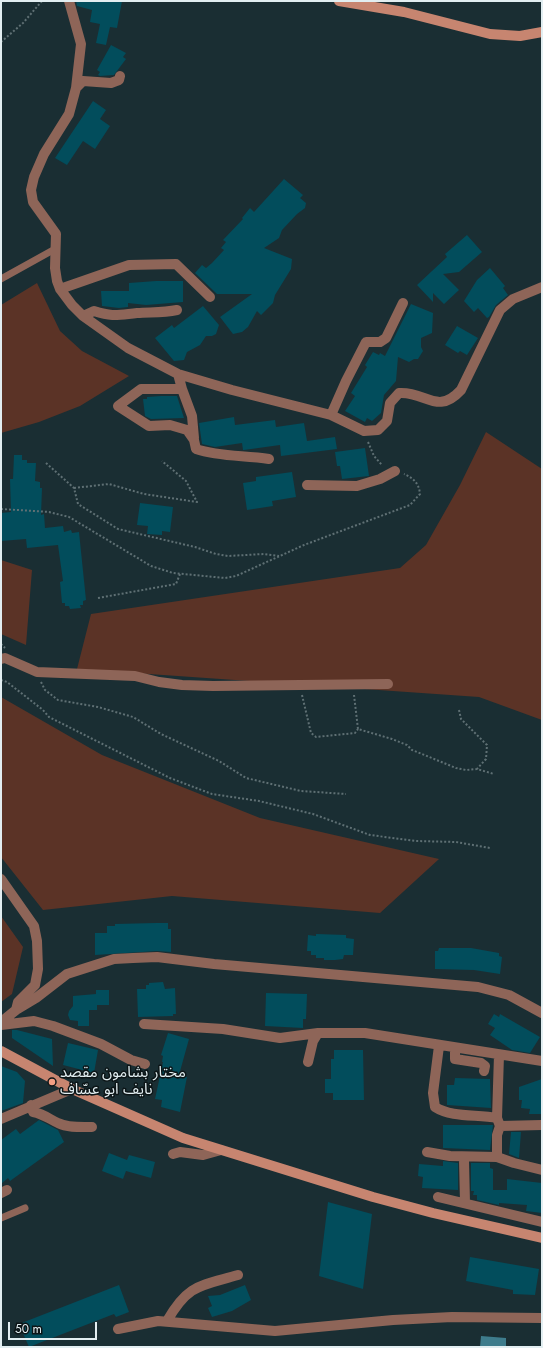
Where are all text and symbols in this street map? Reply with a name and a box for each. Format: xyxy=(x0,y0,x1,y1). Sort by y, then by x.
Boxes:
place label: مختار بشامون مقصد نايف ابو عسّاف xyxy=(60,1064,186,1099)
marker: مختار بشامون مقصد نايف ابو عسّاف xyxy=(47,1077,57,1087)
scale bar xyxy=(10,1314,99,1340)
text: 50 m xyxy=(15,1320,42,1338)

